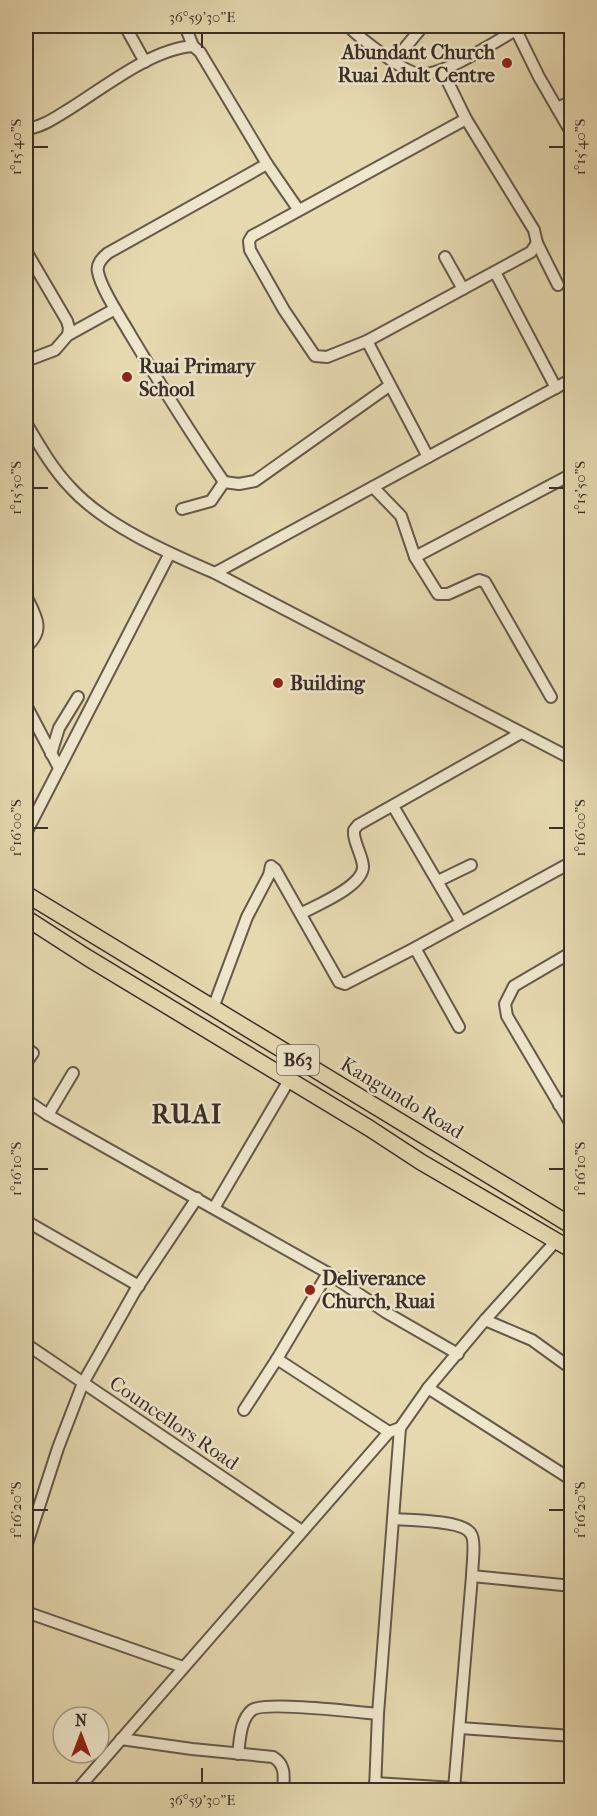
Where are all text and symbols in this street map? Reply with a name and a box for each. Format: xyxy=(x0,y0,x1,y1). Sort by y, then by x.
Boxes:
text: 36°59'30"E xyxy=(169,8,235,26)
place label: Abundant Church Ruai Adult Centre xyxy=(338,41,496,87)
marker: Abundant Church Ruai Adult Centre xyxy=(500,56,514,70)
text: 1°15'40"S xyxy=(7,118,25,175)
text: 1°15'40"S xyxy=(571,118,589,175)
place label: Ruai Primary School xyxy=(139,355,257,401)
marker: Ruai Primary School xyxy=(120,370,134,384)
text: 1°15'50"S xyxy=(7,461,25,515)
text: 1°15'50"S xyxy=(571,461,589,515)
place label: Building xyxy=(290,672,366,695)
marker: Building xyxy=(271,676,285,690)
text: 1°16'00"S xyxy=(7,799,25,857)
text: 1°16'00"S xyxy=(571,799,589,857)
road number: B63 xyxy=(277,1045,319,1075)
street label: Kangundo Road xyxy=(336,1052,469,1144)
district label: RUAI xyxy=(151,1099,223,1130)
text: 1°16'10"S xyxy=(7,1141,25,1196)
text: 1°16'10"S xyxy=(571,1141,589,1196)
place label: Deliverance Church, Ruai xyxy=(322,1267,436,1313)
marker: Deliverance Church, Ruai xyxy=(303,1283,317,1297)
street label: Councellors Road xyxy=(105,1371,244,1475)
text: 1°16'20"S xyxy=(7,1481,25,1539)
text: 1°16'20"S xyxy=(571,1481,589,1539)
north arrow xyxy=(51,1705,111,1765)
text: N xyxy=(75,1711,88,1730)
text: 36°59'30"E xyxy=(169,1791,235,1809)

